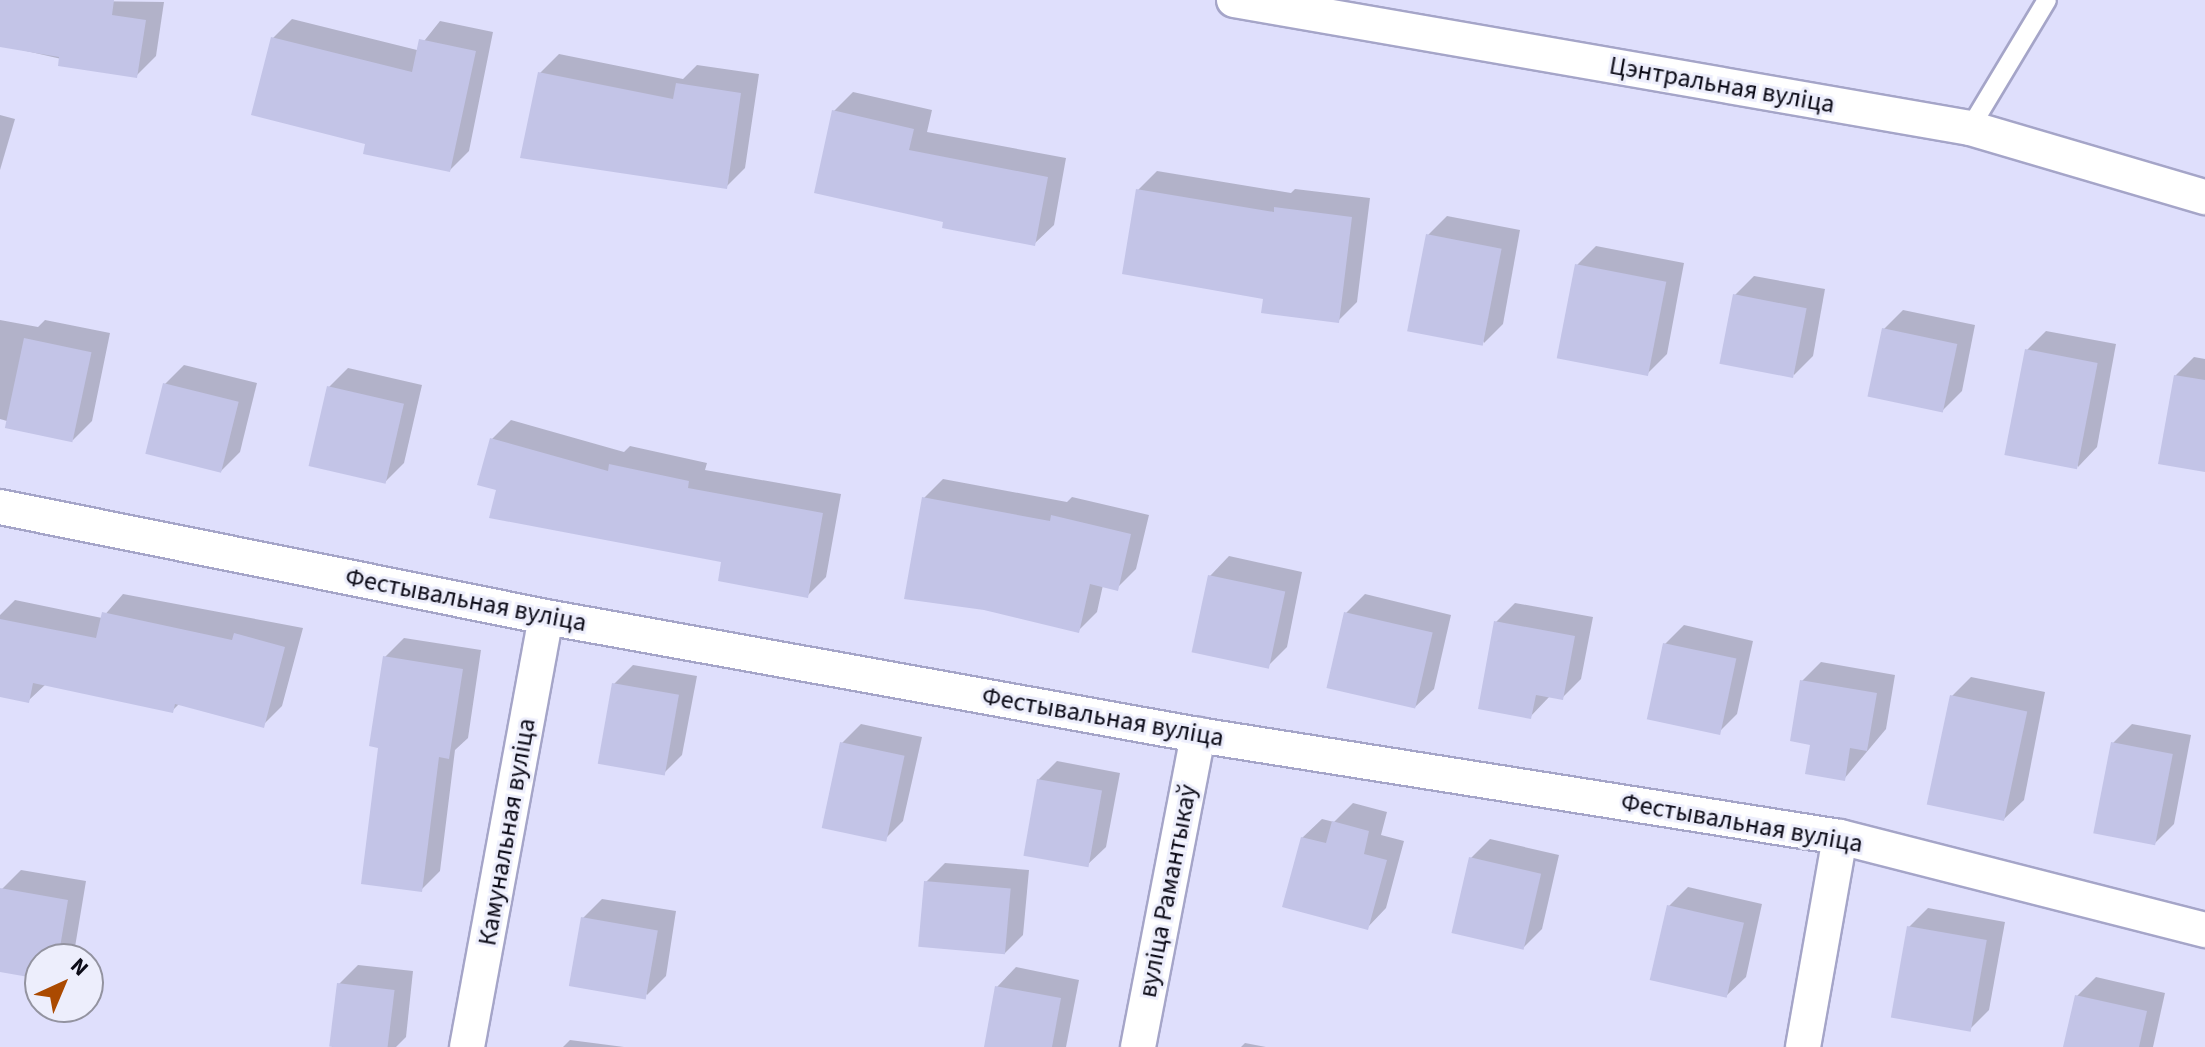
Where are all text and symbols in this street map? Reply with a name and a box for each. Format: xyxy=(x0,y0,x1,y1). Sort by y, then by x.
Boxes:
street label: Цэнтральная вуліца xyxy=(1607,50,1837,120)
street label: Фестывальная вуліца xyxy=(343,561,589,639)
street label: Фестывальная вуліца xyxy=(980,680,1226,754)
street label: Камунальная вуліца xyxy=(472,716,542,948)
street label: вуліца Рамантыкаў xyxy=(1132,782,1204,1000)
street label: Фестывальная вуліца xyxy=(1619,786,1865,860)
north arrow xyxy=(24,943,104,1023)
text: N xyxy=(63,951,96,984)

